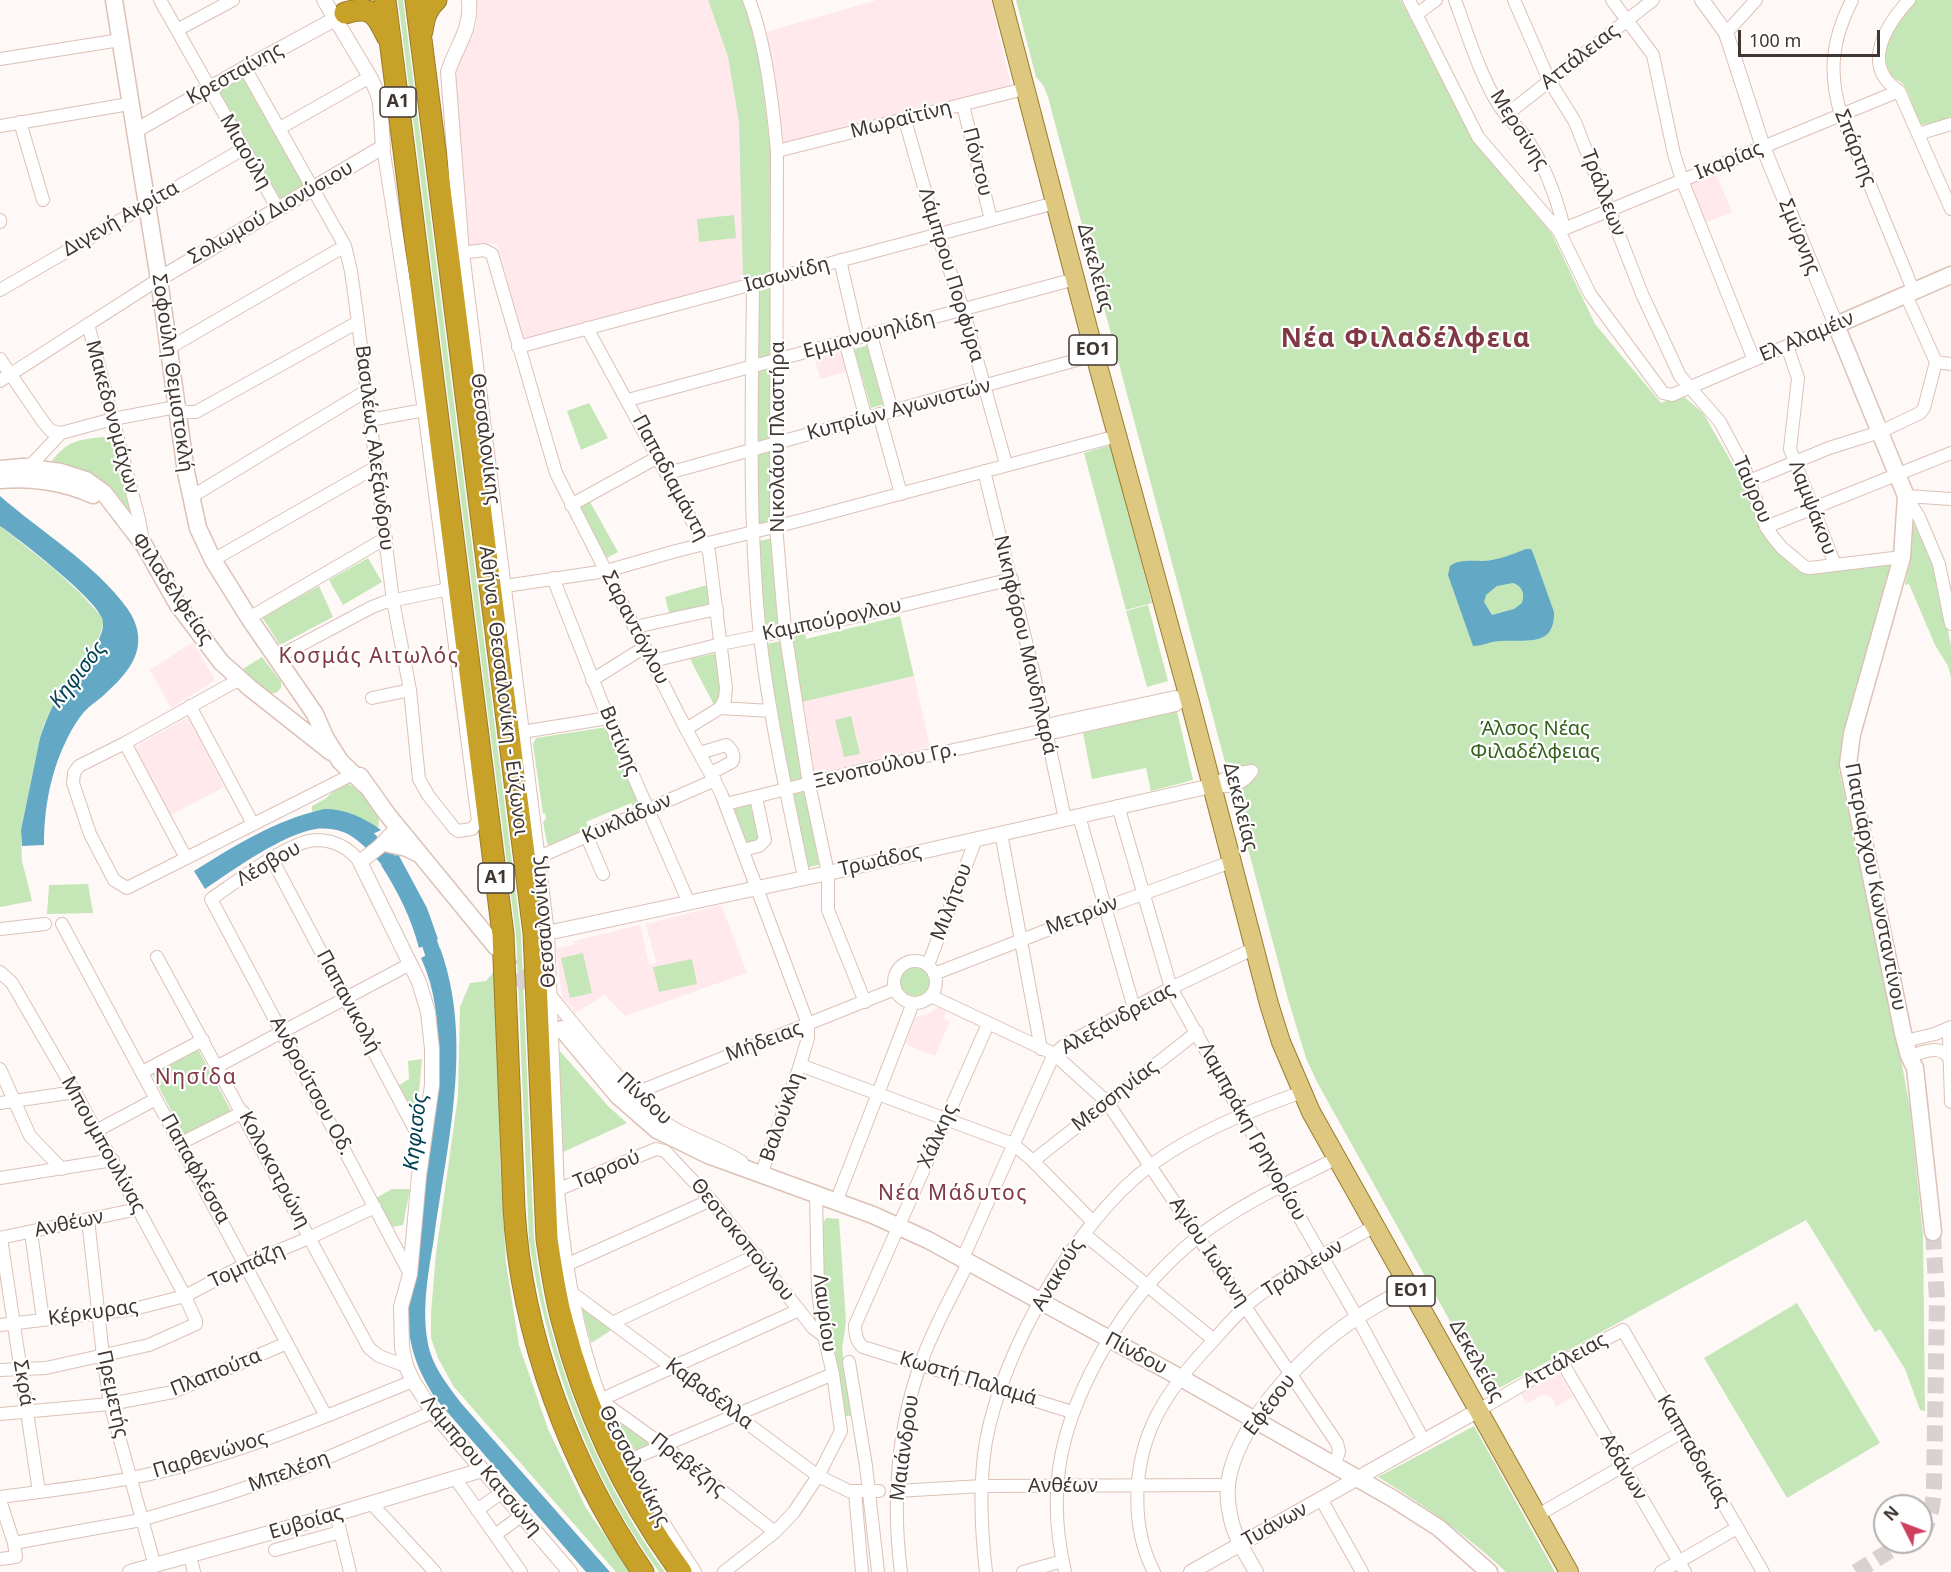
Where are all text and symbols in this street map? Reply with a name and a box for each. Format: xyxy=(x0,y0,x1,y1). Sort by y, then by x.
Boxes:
scale bar xyxy=(1741,18,1884,56)
street label: Αττάλειας xyxy=(1536,19,1624,95)
text: 100 m xyxy=(1749,28,1801,52)
street label: Κρεσταίνης xyxy=(183,38,287,110)
street label: Μερσίνης xyxy=(1484,86,1554,174)
road number: Α1 xyxy=(380,87,416,117)
street label: Μωραϊτίνη xyxy=(848,96,954,144)
street label: Σπάρτης xyxy=(1829,106,1881,190)
street label: Μιαούλη xyxy=(214,110,276,194)
street label: Πόντου xyxy=(957,125,997,199)
street label: Ικαρίας xyxy=(1692,137,1766,185)
street label: Τράλλεων xyxy=(1576,146,1630,240)
street label: Σολωμού Διονύσιου xyxy=(184,156,358,270)
street label: Διγενή Ακρίτα xyxy=(59,176,183,262)
street label: Λάμπρου Πορφύρα xyxy=(913,185,989,365)
street label: Σμύρνης xyxy=(1773,196,1825,278)
street label: Δεκελείας xyxy=(1072,221,1118,315)
street label: Ιασωνίδη xyxy=(742,252,832,298)
street label: Σοφούλη Θεμιστοκλή xyxy=(146,272,198,474)
street label: Εμμανουηλίδη xyxy=(801,306,937,364)
street label: Ελ Αλαμέιν xyxy=(1756,306,1858,368)
district label: Νέα Φιλαδέλφεια xyxy=(1281,324,1531,356)
road number: ΕΟ1 xyxy=(1069,335,1117,365)
street label: Μακεδονομάχων xyxy=(80,338,144,496)
street label: Νικολάου Πλαστήρα xyxy=(766,341,790,533)
street label: Βασιλέως Αλεξάνδρου xyxy=(349,344,399,552)
street label: Θεσσαλονίκης xyxy=(465,372,505,506)
street label: Κυπρίων Αγωνιστών xyxy=(805,374,993,446)
street label: Παπαδιαμάντη xyxy=(627,411,713,545)
street label: Ταύρου xyxy=(1727,453,1777,527)
street label: Λαμψάκου xyxy=(1783,457,1841,559)
street label: Φιλαδελφείας xyxy=(126,529,218,649)
street label: Νικηφόρου Μανδηλαρά xyxy=(988,533,1062,757)
street label: Αθήνα - Θεσσαλονίκη - Εύζωνοι xyxy=(473,545,533,837)
street label: Σαραντόγλου xyxy=(596,567,674,689)
street label: Καμπούρογλου xyxy=(760,593,904,647)
water label: Κηφισός xyxy=(44,637,112,713)
district label: Κοσμάς Αιτωλός xyxy=(279,644,459,670)
street label: Βυτίνης xyxy=(594,703,644,779)
park label: Άλσος Νέας Φιλαδέλφειας xyxy=(1470,717,1600,764)
street label: Ξενoπούλου Γρ. xyxy=(811,738,959,794)
street label: Δεκελείας xyxy=(1217,760,1263,854)
street label: Πατριάρχου Κωνσταντίνου xyxy=(1839,761,1911,1013)
street label: Κυκλάδων xyxy=(579,789,675,849)
street label: Λέσβου xyxy=(233,836,305,892)
street label: Τρωάδος xyxy=(836,840,924,882)
street label: Θεσσαλονίκης xyxy=(526,855,562,989)
street label: Μιλήτου xyxy=(926,860,978,944)
road number: Α1 xyxy=(478,863,514,893)
street label: Μετρών xyxy=(1043,891,1121,941)
street label: Παπανικολή xyxy=(311,946,385,1058)
street label: Αλεξάνδρειας xyxy=(1057,978,1179,1060)
street label: Ανδρούτσου Οδ. xyxy=(264,1012,358,1160)
street label: Μήδειας xyxy=(722,1017,806,1067)
street label: Λαμπράκη Γρηγορίου xyxy=(1193,1039,1311,1225)
street label: Μεσσηνίας xyxy=(1067,1055,1163,1137)
district label: Νησίδα xyxy=(155,1065,237,1091)
street label: Πίνδου xyxy=(611,1067,677,1131)
street label: Βαλούκλη xyxy=(756,1069,808,1165)
street label: Μπουμπουλίνας xyxy=(56,1073,150,1217)
water label: Κηφισός xyxy=(399,1092,433,1172)
street label: Χάλκης xyxy=(913,1100,963,1172)
street label: Κολοκοτρώνη xyxy=(233,1108,315,1232)
street label: Παπαφλέσσα xyxy=(155,1110,235,1228)
street label: Ταρσού xyxy=(570,1145,644,1195)
street label: Θεοτοκοπούλου xyxy=(685,1174,799,1306)
district label: Νέα Μάδυτος xyxy=(878,1181,1028,1207)
street label: Αγίου Ιωάννη xyxy=(1164,1193,1254,1311)
street label: Ανθέων xyxy=(32,1205,106,1243)
street label: Ανακούς xyxy=(1027,1235,1089,1315)
street label: Τράλλεων xyxy=(1258,1235,1348,1303)
street label: Τομπάζη xyxy=(205,1238,289,1294)
street label: Λαυρίου xyxy=(807,1272,841,1354)
road number: ΕΟ1 xyxy=(1387,1276,1435,1306)
street label: Κέρκυρας xyxy=(47,1295,139,1331)
street label: Δεκελείας xyxy=(1444,1316,1508,1406)
street label: Πίνδου xyxy=(1101,1328,1171,1380)
street label: Αττάλειας xyxy=(1519,1328,1611,1394)
street label: Πλαπούτα xyxy=(167,1344,265,1402)
street label: Κωστή Παλαμά xyxy=(896,1347,1040,1411)
street label: Πρεμετής xyxy=(91,1348,133,1440)
street label: Καβαδέλλα xyxy=(660,1353,758,1435)
street label: Σκρά xyxy=(8,1358,38,1408)
street label: Εφέσου xyxy=(1239,1370,1301,1440)
street label: Λάμπρου Κατσώνη xyxy=(415,1391,547,1541)
street label: Καππαδοκίας xyxy=(1651,1391,1735,1511)
street label: Μαιάνδρου xyxy=(886,1393,924,1503)
street label: Θεσσαλονίκης xyxy=(593,1402,675,1530)
street label: Παρθενώνος xyxy=(150,1426,270,1484)
street label: Πρεβέζης xyxy=(646,1428,730,1502)
street label: Αδάνων xyxy=(1594,1429,1652,1505)
street label: Μπελέση xyxy=(245,1446,333,1498)
street label: Ανθέων xyxy=(1028,1474,1098,1498)
north arrow xyxy=(1873,1494,1933,1554)
street label: Τυάνων xyxy=(1238,1497,1312,1553)
street label: Ευβοίας xyxy=(266,1501,346,1545)
text: N xyxy=(1879,1501,1904,1525)

